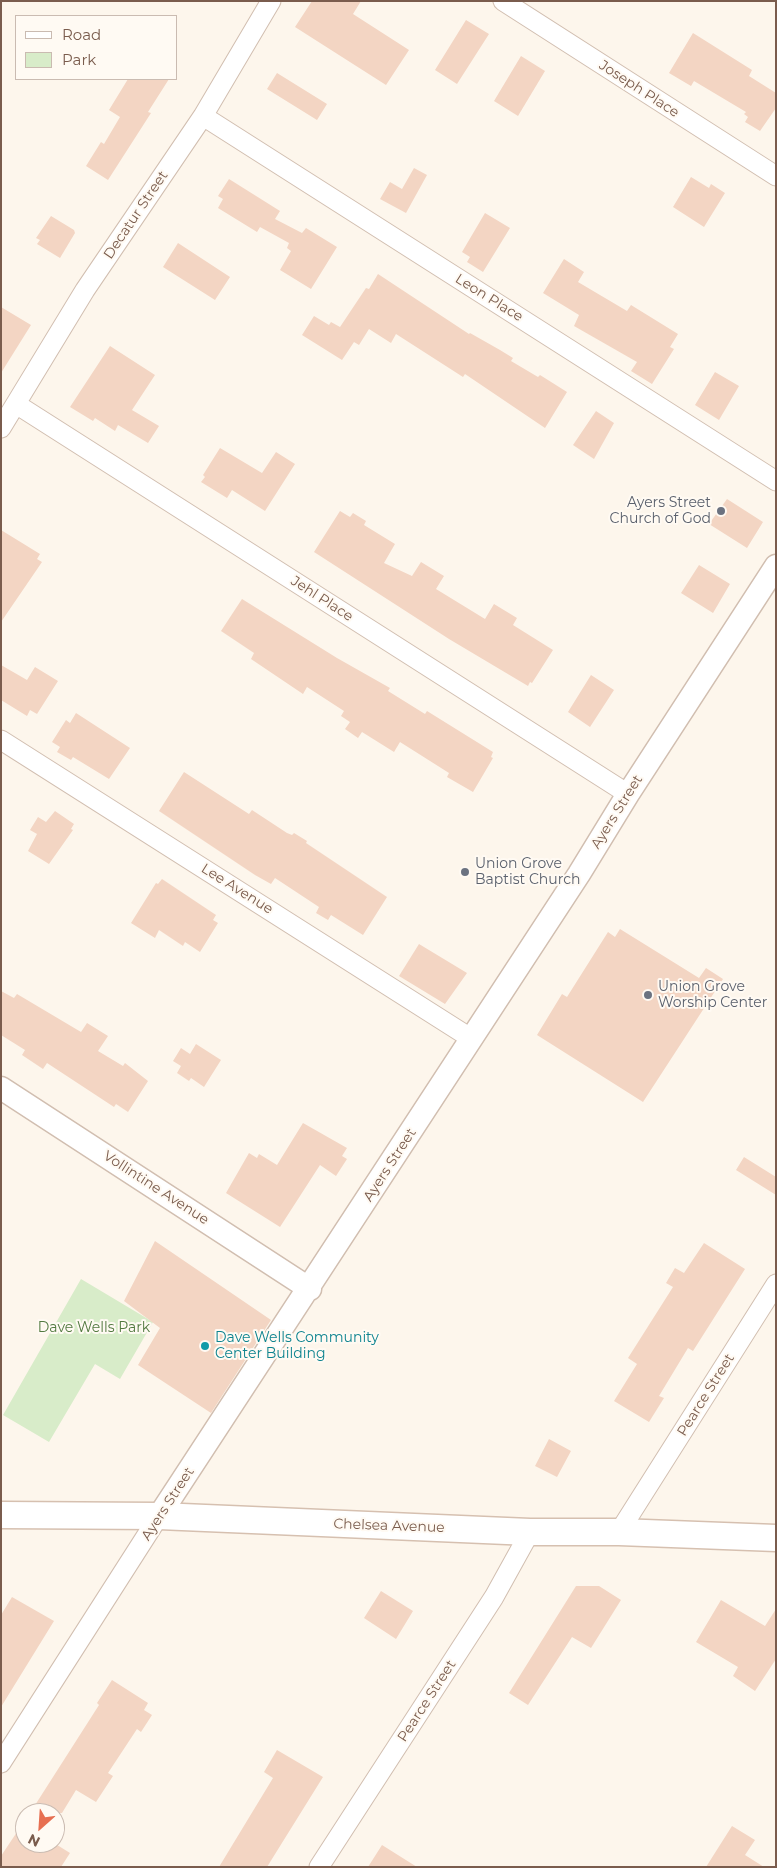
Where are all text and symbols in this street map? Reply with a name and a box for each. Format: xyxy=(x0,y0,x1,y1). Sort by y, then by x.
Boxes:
legend xyxy=(15,15,178,80)
text: Road xyxy=(62,25,101,44)
text: Park xyxy=(62,50,96,69)
street label: Joseph Place xyxy=(596,57,682,121)
street label: Decatur Street xyxy=(100,168,172,262)
street label: Leon Place xyxy=(452,271,526,325)
place label: Ayers Street Church of God xyxy=(610,495,711,528)
marker: Ayers Street Church of God xyxy=(715,505,727,517)
street label: Jehl Place xyxy=(288,573,356,625)
street label: Ayers Street xyxy=(588,772,646,852)
place label: Union Grove Baptist Church xyxy=(475,856,580,889)
street label: Lee Avenue xyxy=(198,860,276,918)
marker: Union Grove Baptist Church xyxy=(459,866,471,878)
place label: Union Grove Worship Center xyxy=(658,979,767,1012)
marker: Union Grove Worship Center xyxy=(642,989,654,1001)
street label: Ayers Street xyxy=(360,1125,420,1205)
street label: Vollintine Avenue xyxy=(100,1148,212,1228)
park label: Dave Wells Park xyxy=(38,1320,150,1336)
place label: Dave Wells Community Center Building xyxy=(215,1330,379,1362)
marker: Dave Wells Community Center Building xyxy=(199,1340,211,1352)
street label: Pearce Street xyxy=(674,1351,738,1439)
street label: Ayers Street xyxy=(138,1464,198,1544)
street label: Chelsea Avenue xyxy=(333,1516,445,1536)
street label: Pearce Street xyxy=(394,1657,460,1745)
north arrow xyxy=(15,1803,65,1853)
text: N xyxy=(25,1830,43,1851)

